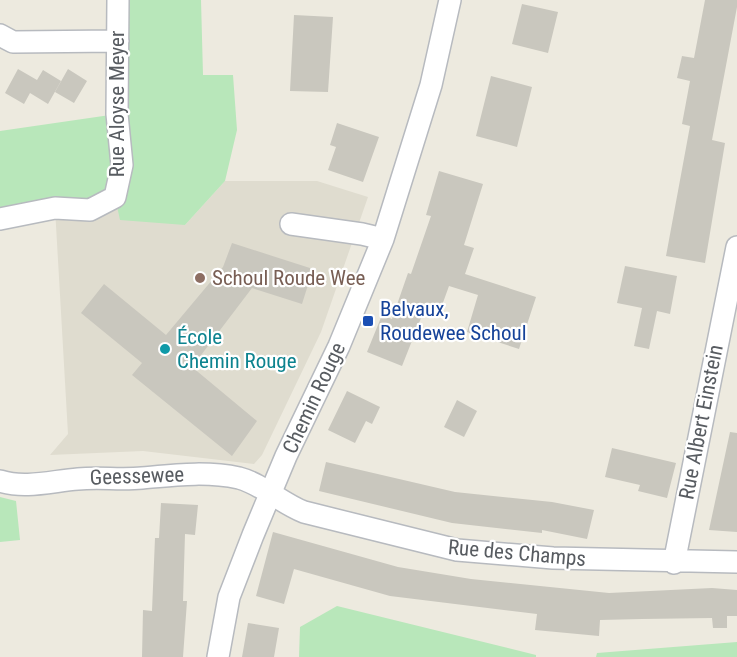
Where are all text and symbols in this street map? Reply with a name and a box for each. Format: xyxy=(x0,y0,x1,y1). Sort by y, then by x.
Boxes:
street label: Rue Aloyse Meyer xyxy=(105,31,129,177)
place label: Schoul Roude Wee xyxy=(212,266,366,290)
marker: Schoul Roude Wee xyxy=(193,271,207,285)
place label: Belvaux, Roudewee Schoul xyxy=(380,297,527,345)
marker: Belvaux, Roudewee Schoul xyxy=(361,314,375,328)
place label: École Chemin Rouge xyxy=(177,325,297,373)
street label: Chemin Rouge xyxy=(278,339,350,457)
marker: École Chemin Rouge xyxy=(158,342,172,356)
street label: Rue Albert Einstein xyxy=(674,343,728,501)
street label: Geessewee xyxy=(89,462,185,490)
street label: Rue des Champs xyxy=(447,535,587,571)

